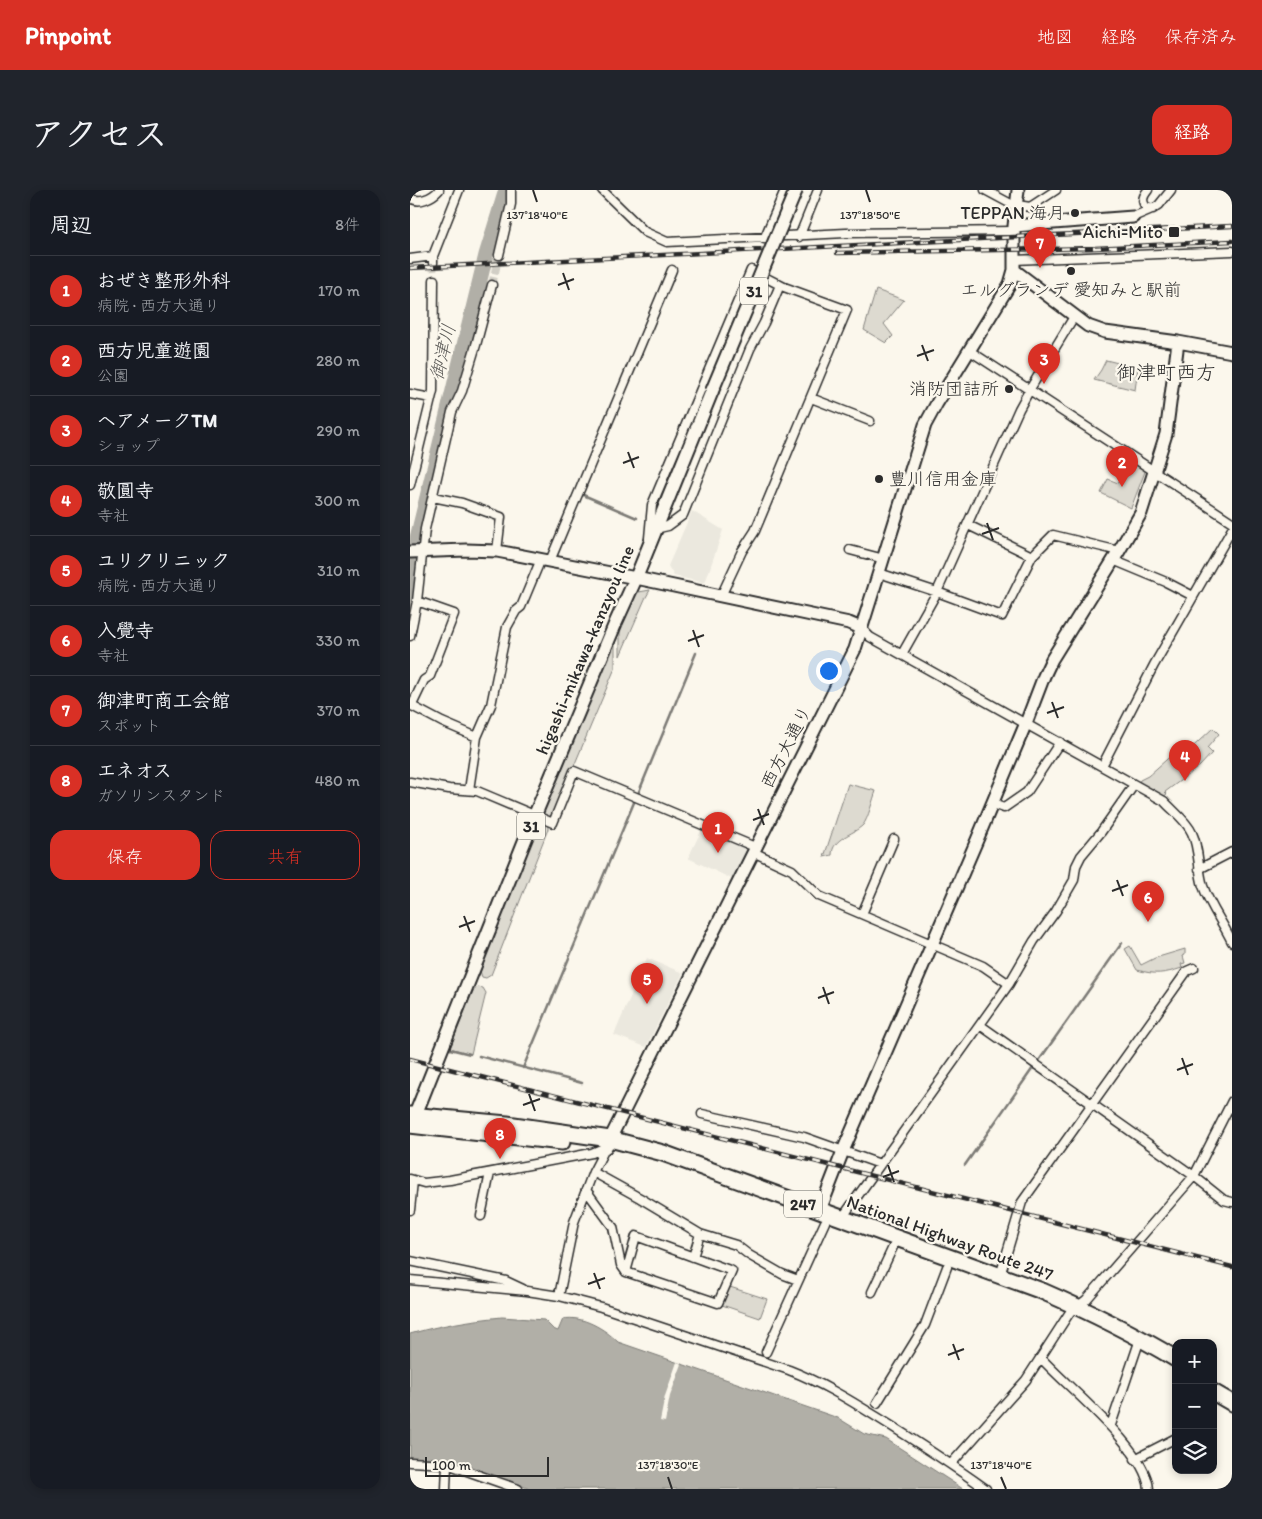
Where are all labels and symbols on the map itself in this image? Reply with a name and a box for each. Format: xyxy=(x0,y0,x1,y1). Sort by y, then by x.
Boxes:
place label: TEPPAN 海月 xyxy=(960,202,1065,224)
marker: TEPPAN 海月 xyxy=(1069,207,1081,219)
text: 137°18'40"E xyxy=(506,208,568,222)
text: 137°18'50"E xyxy=(840,208,901,222)
place label: Aichi-Mito xyxy=(1083,221,1163,243)
marker: Aichi-Mito xyxy=(1167,225,1181,239)
pin: 7 xyxy=(1024,227,1056,268)
marker: エルグランデ 愛知みと駅前 xyxy=(1065,265,1077,277)
road number: 31 xyxy=(740,278,768,304)
place label: エルグランデ 愛知みと駅前 xyxy=(960,279,1182,301)
water label: 御津川 xyxy=(424,322,461,383)
pin: 3 xyxy=(1028,343,1060,384)
district label: 御津町西方 xyxy=(1116,360,1216,384)
place label: 消防団詰所 xyxy=(909,378,999,400)
marker: 消防団詰所 xyxy=(1003,383,1015,395)
pin: 2 xyxy=(1106,446,1138,487)
place label: 豊川信用金庫 xyxy=(889,468,997,490)
marker: 豊川信用金庫 xyxy=(873,473,885,485)
street label: higashi-mikawa-kanzyou line xyxy=(531,542,639,758)
your location xyxy=(816,658,842,684)
street label: 西方大通り xyxy=(756,702,816,792)
pin: 4 xyxy=(1169,740,1201,781)
road number: 31 xyxy=(517,812,545,840)
pin: 1 xyxy=(702,812,734,853)
pin: 6 xyxy=(1132,881,1164,922)
pin: 5 xyxy=(631,963,663,1004)
pin: 8 xyxy=(484,1118,516,1159)
street label: National Highway Route 247 xyxy=(844,1190,1056,1286)
road number: 247 xyxy=(784,1191,822,1218)
scale bar xyxy=(425,1454,549,1477)
text: 137°18'30"E xyxy=(638,1458,699,1472)
text: 137°18'40"E xyxy=(970,1458,1032,1472)

